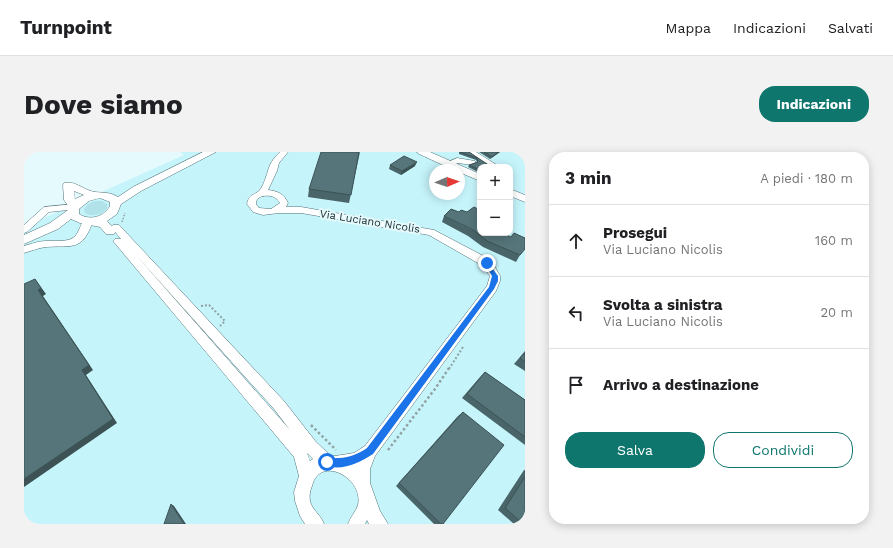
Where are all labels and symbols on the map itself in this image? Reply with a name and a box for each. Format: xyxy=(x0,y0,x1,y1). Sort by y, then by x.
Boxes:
north arrow xyxy=(429,164,465,200)
street label: Via Luciano Nicolis xyxy=(319,207,421,236)
route end xyxy=(478,254,496,272)
route start xyxy=(318,453,336,471)

